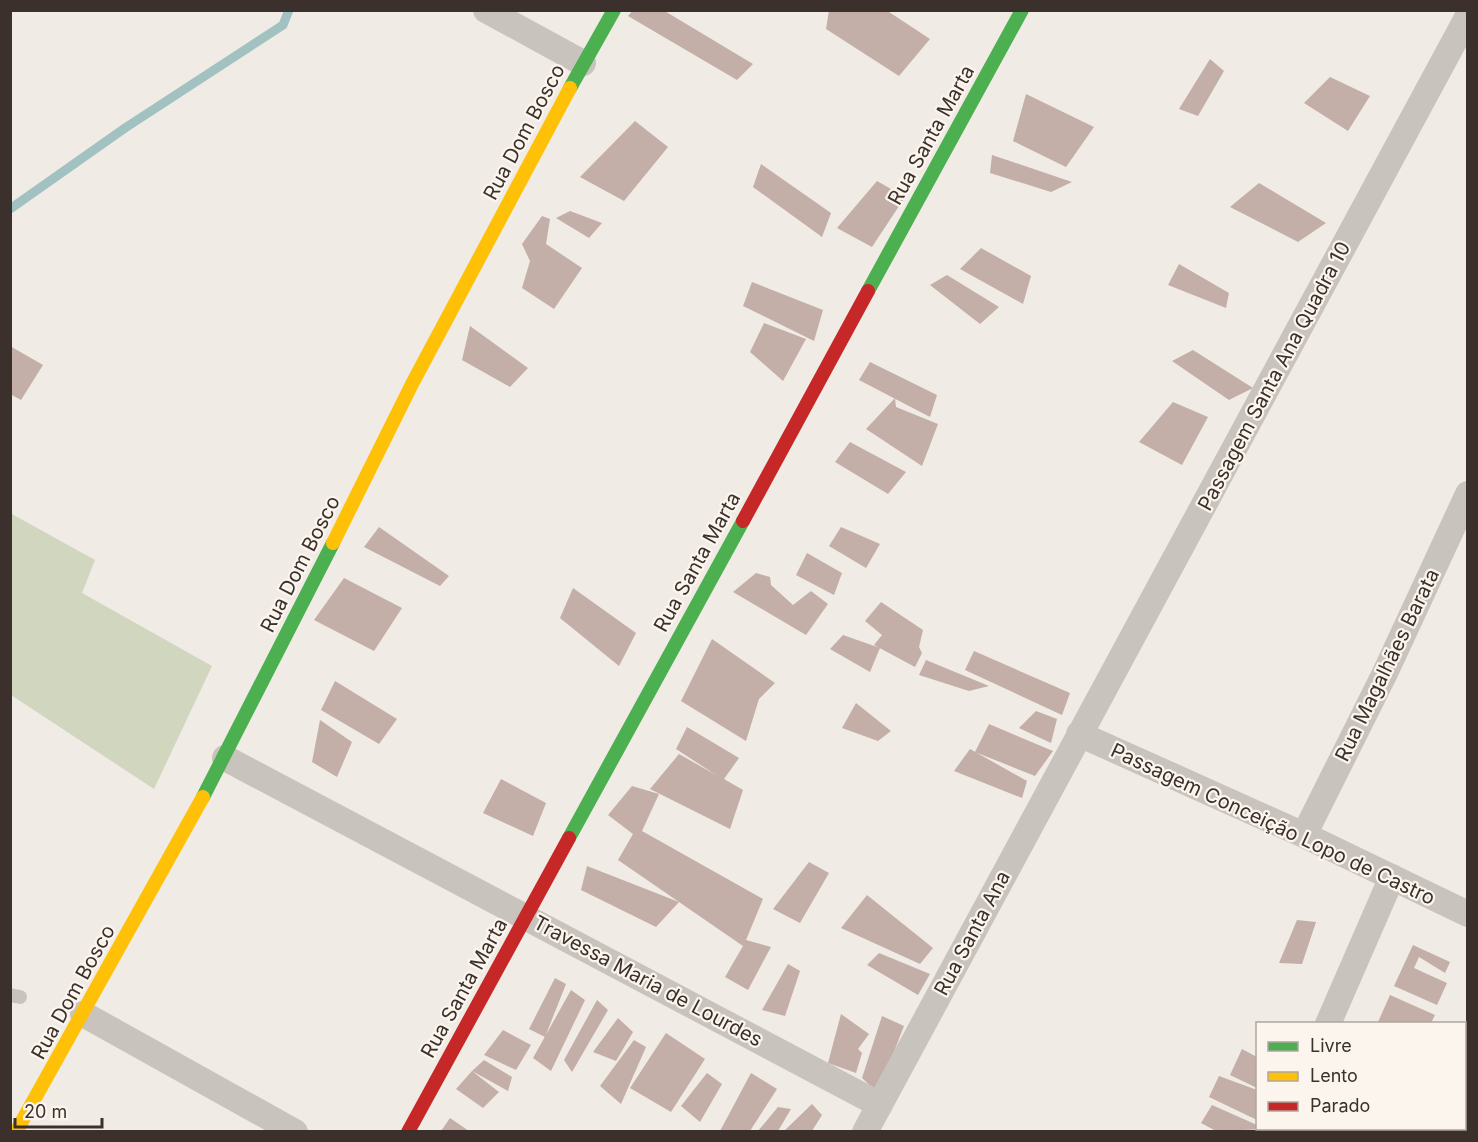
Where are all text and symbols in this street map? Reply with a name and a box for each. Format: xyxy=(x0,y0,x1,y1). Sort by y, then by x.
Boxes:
street label: Rua Dom Bosco xyxy=(478,60,570,204)
street label: Rua Santa Marta xyxy=(883,61,979,209)
street label: Passagem Santa Ana Quadra 10 xyxy=(1193,237,1355,515)
street label: Rua Santa Marta xyxy=(649,488,745,636)
street label: Rua Dom Bosco xyxy=(255,492,345,636)
street label: Rua Magalhães Barata xyxy=(1330,565,1444,765)
street label: Passagem Conceição Lopo de Castro xyxy=(1107,738,1439,910)
street label: Rua Santa Ana xyxy=(929,867,1015,999)
street label: Travessa Maria de Lourdes xyxy=(529,910,767,1052)
street label: Rua Santa Marta xyxy=(416,914,512,1062)
street label: Rua Dom Bosco xyxy=(26,921,120,1063)
legend xyxy=(1256,1022,1466,1130)
text: Livre xyxy=(1310,1035,1352,1056)
text: Lento xyxy=(1310,1065,1358,1086)
scale bar xyxy=(15,1091,102,1129)
text: Parado xyxy=(1310,1095,1370,1116)
text: 20 m xyxy=(24,1101,67,1122)

